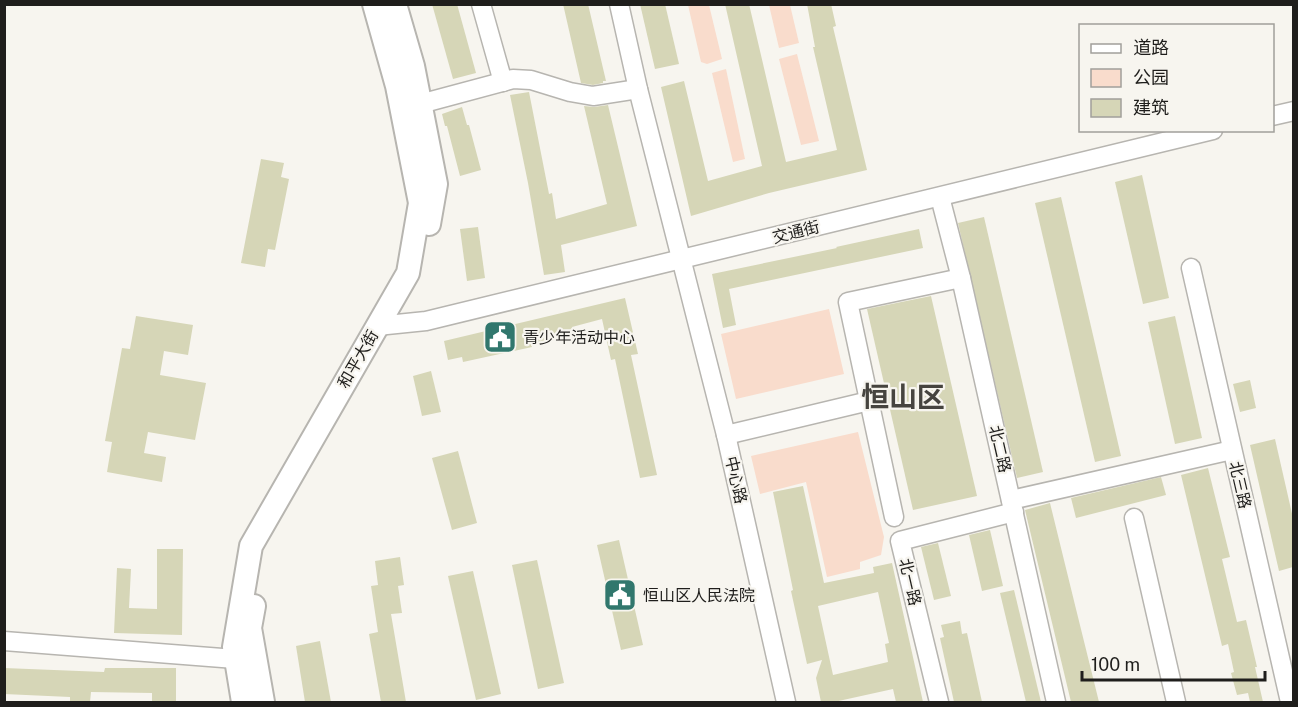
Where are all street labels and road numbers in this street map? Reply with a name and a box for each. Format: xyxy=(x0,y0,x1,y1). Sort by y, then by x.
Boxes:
street label: 交通街 xyxy=(770,217,822,247)
street label: 和平大街 xyxy=(334,327,382,391)
street label: 北二路 xyxy=(985,423,1015,475)
street label: 中心路 xyxy=(721,454,751,506)
street label: 北三路 xyxy=(1225,459,1255,511)
street label: 北一路 xyxy=(895,556,925,608)

